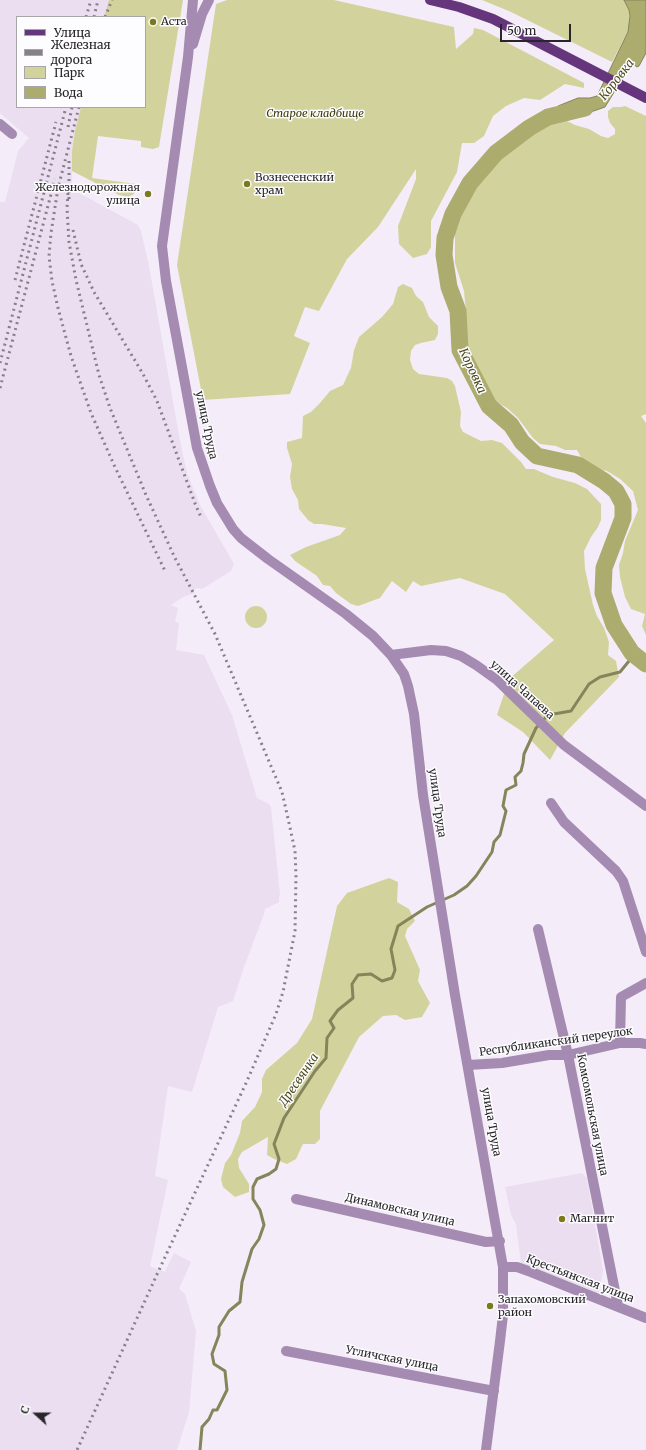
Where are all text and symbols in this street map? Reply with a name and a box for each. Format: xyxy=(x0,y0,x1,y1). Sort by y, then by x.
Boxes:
place label: Аста xyxy=(161,15,187,29)
legend xyxy=(16,16,146,108)
scale bar xyxy=(502,16,573,42)
marker: Аста xyxy=(148,17,158,27)
text: 50 m xyxy=(507,23,536,38)
text: Улица xyxy=(54,25,91,40)
text: Железная дорога xyxy=(51,37,111,67)
water label: Коровка xyxy=(596,57,638,103)
text: Парк xyxy=(54,65,85,80)
text: Вода xyxy=(54,85,83,100)
park label: Старое кладбище xyxy=(266,107,364,121)
place label: Вознесенский храм xyxy=(255,171,334,197)
marker: Вознесенский храм xyxy=(242,179,252,189)
place label: Железнодорожная улица xyxy=(35,181,140,207)
marker: Железнодорожная улица xyxy=(143,189,153,199)
water label: Коровка xyxy=(455,346,489,396)
street label: улица Труда xyxy=(192,390,220,460)
street label: улица Чапаева xyxy=(487,658,557,722)
street label: улица Труда xyxy=(426,768,448,838)
street label: Республиканский переулок xyxy=(478,1025,634,1059)
water label: Дресвянка xyxy=(276,1051,322,1109)
street label: Комсомольская улица xyxy=(574,1053,610,1177)
street label: улица Труда xyxy=(478,1087,504,1157)
street label: Динамовская улица xyxy=(344,1191,456,1229)
place label: Магнит xyxy=(570,1212,614,1226)
marker: Магнит xyxy=(557,1214,567,1224)
street label: Крестьянская улица xyxy=(524,1252,636,1306)
place label: Запахомовский район xyxy=(498,1293,586,1319)
marker: Запахомовский район xyxy=(485,1301,495,1311)
street label: Угличская улица xyxy=(344,1344,440,1374)
north arrow xyxy=(16,1394,56,1434)
text: С xyxy=(17,1404,33,1416)

